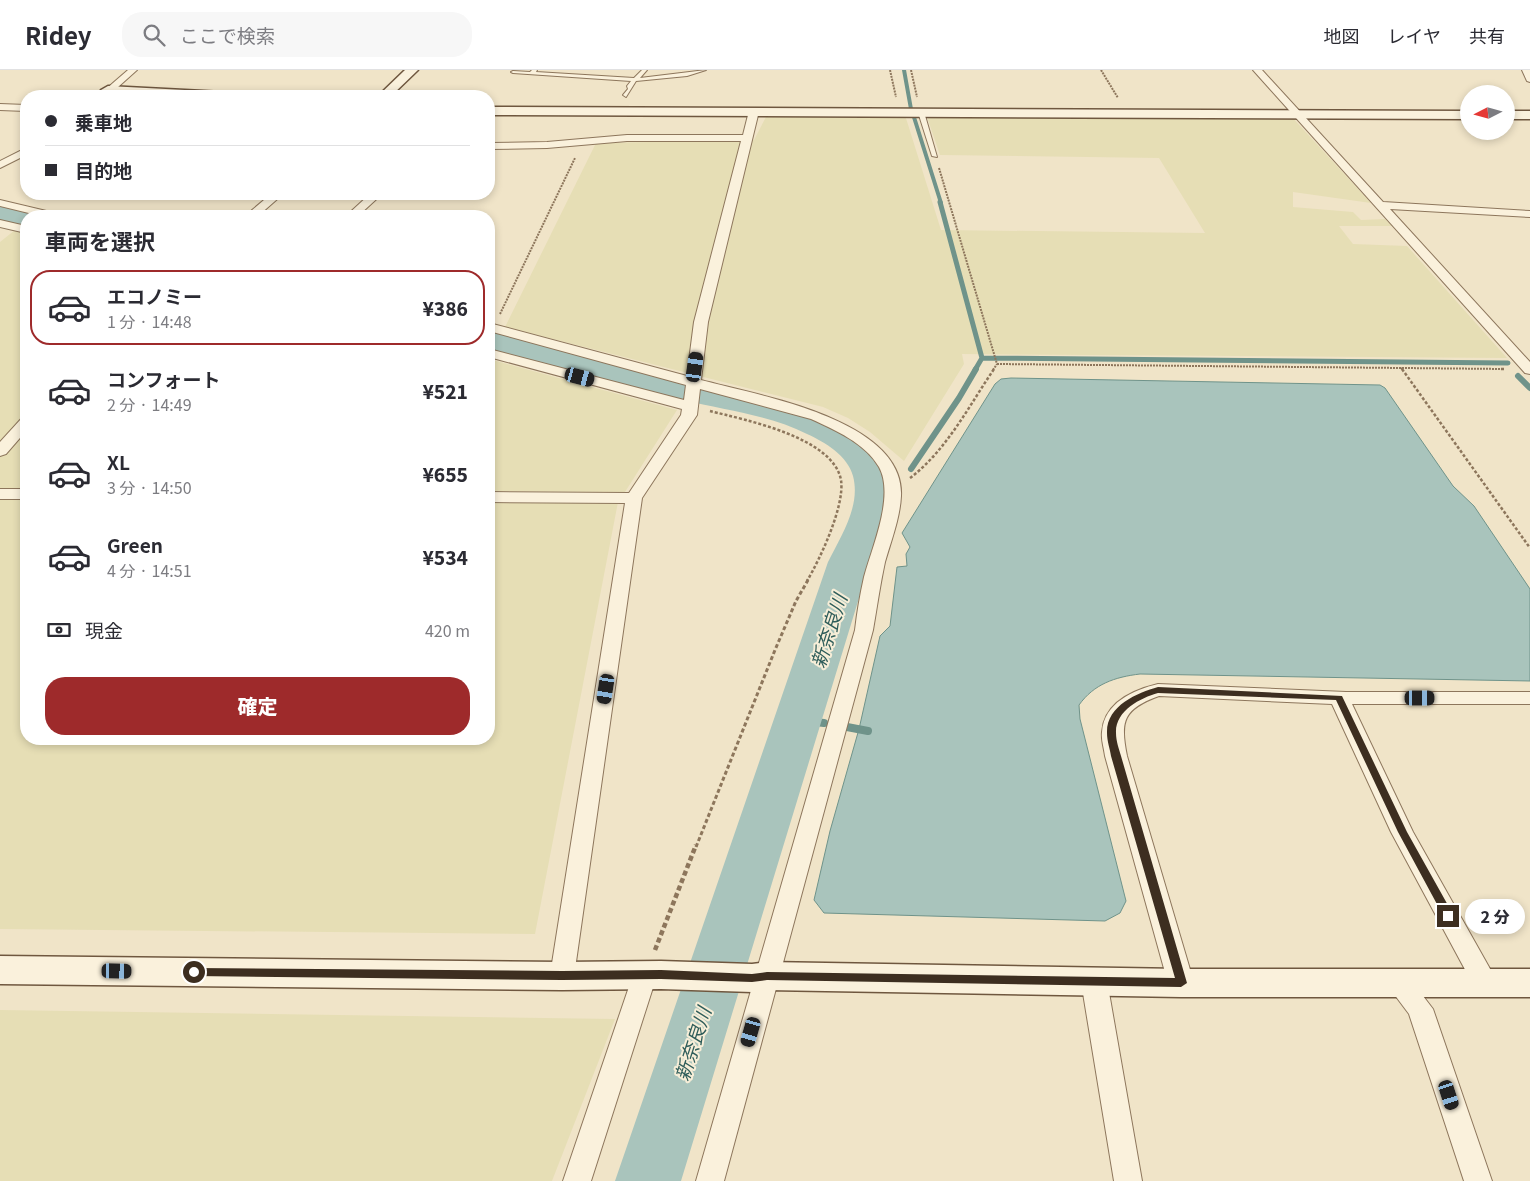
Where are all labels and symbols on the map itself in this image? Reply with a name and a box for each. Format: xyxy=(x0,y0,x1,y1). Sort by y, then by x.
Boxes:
north arrow xyxy=(1460,85,1515,140)
car xyxy=(685,351,704,383)
car xyxy=(563,366,596,388)
water label: 新奈良川 xyxy=(803,588,853,671)
car xyxy=(596,673,615,705)
car xyxy=(1405,691,1435,706)
callout: 2 分 xyxy=(1466,898,1526,934)
route end xyxy=(1437,905,1459,927)
route start xyxy=(183,961,205,983)
car xyxy=(101,963,132,979)
water label: 新奈良川 xyxy=(667,1001,717,1084)
car xyxy=(739,1016,762,1048)
car xyxy=(1437,1078,1460,1112)

